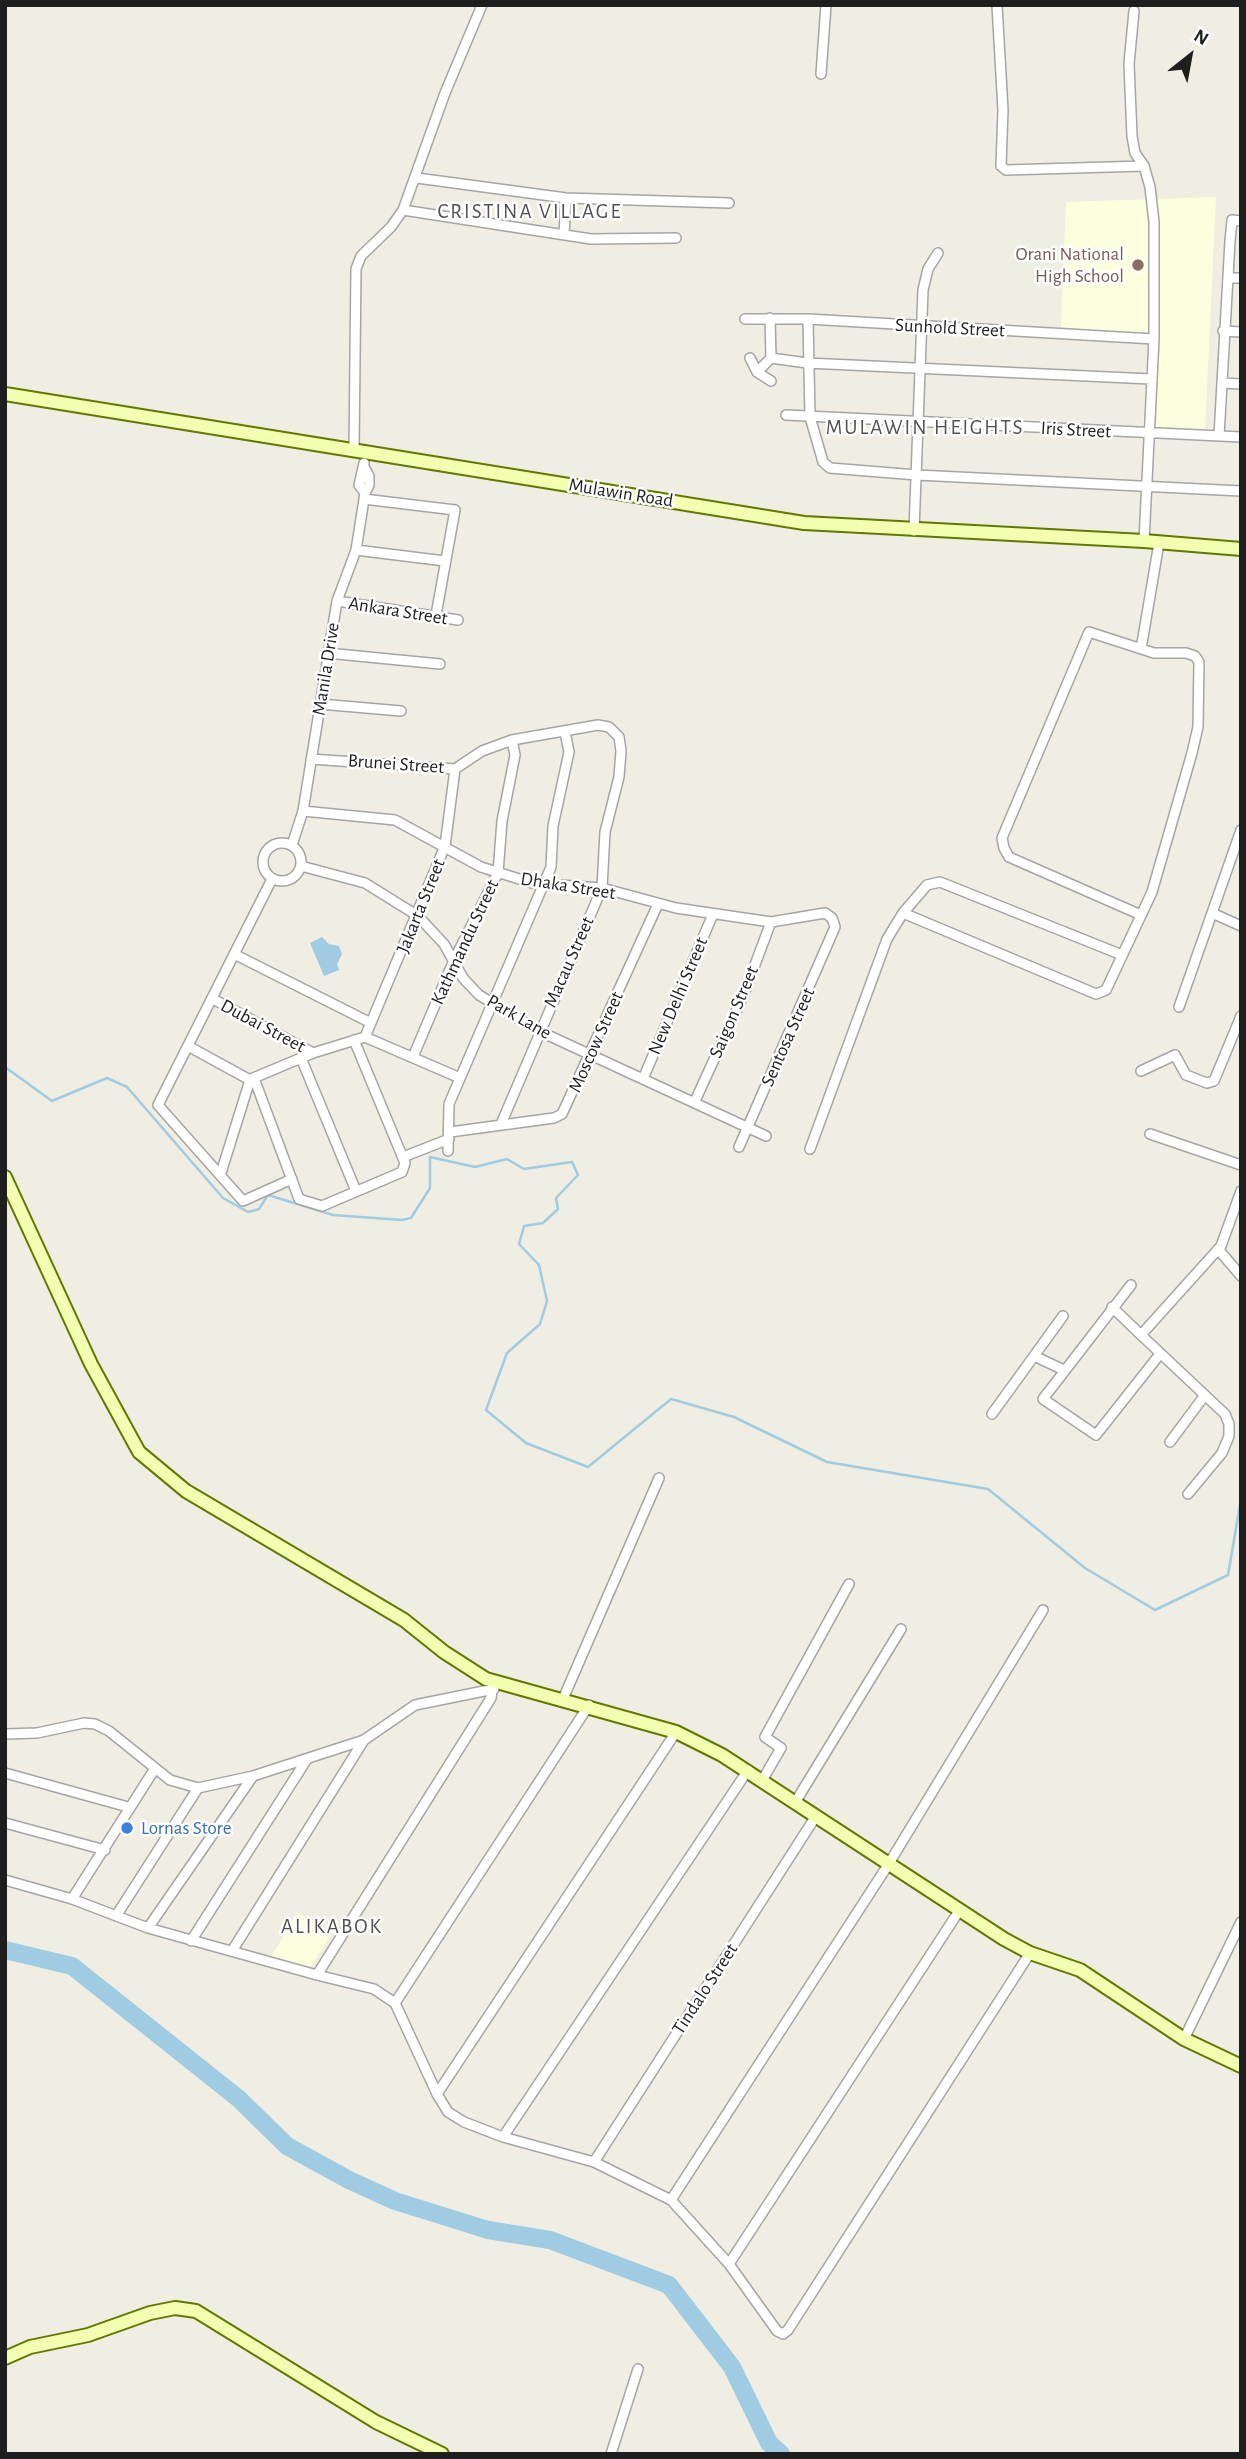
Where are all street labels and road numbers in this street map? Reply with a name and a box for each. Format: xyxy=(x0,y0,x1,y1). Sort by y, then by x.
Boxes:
street label: Sunhold Street xyxy=(895,314,1005,342)
street label: Iris Street xyxy=(1040,417,1112,443)
street label: Mulawin Road xyxy=(567,473,675,513)
street label: Ankara Street xyxy=(347,592,449,630)
street label: Manila Drive xyxy=(307,621,345,717)
street label: Brunei Street xyxy=(347,749,445,779)
street label: Jakarta Street xyxy=(392,855,450,957)
street label: Dhaka Street xyxy=(519,867,617,905)
street label: Kathmandu Street xyxy=(426,876,504,1008)
street label: Macau Street xyxy=(539,913,599,1011)
street label: New Delhi Street xyxy=(643,934,713,1058)
street label: Saigon Street xyxy=(704,962,764,1062)
street label: Sentosa Street xyxy=(756,984,820,1090)
street label: Moscow Street xyxy=(564,988,628,1096)
street label: Park Lane xyxy=(483,989,555,1045)
street label: Dubai Street xyxy=(217,994,309,1058)
street label: Tindalo Street xyxy=(667,1939,743,2039)

